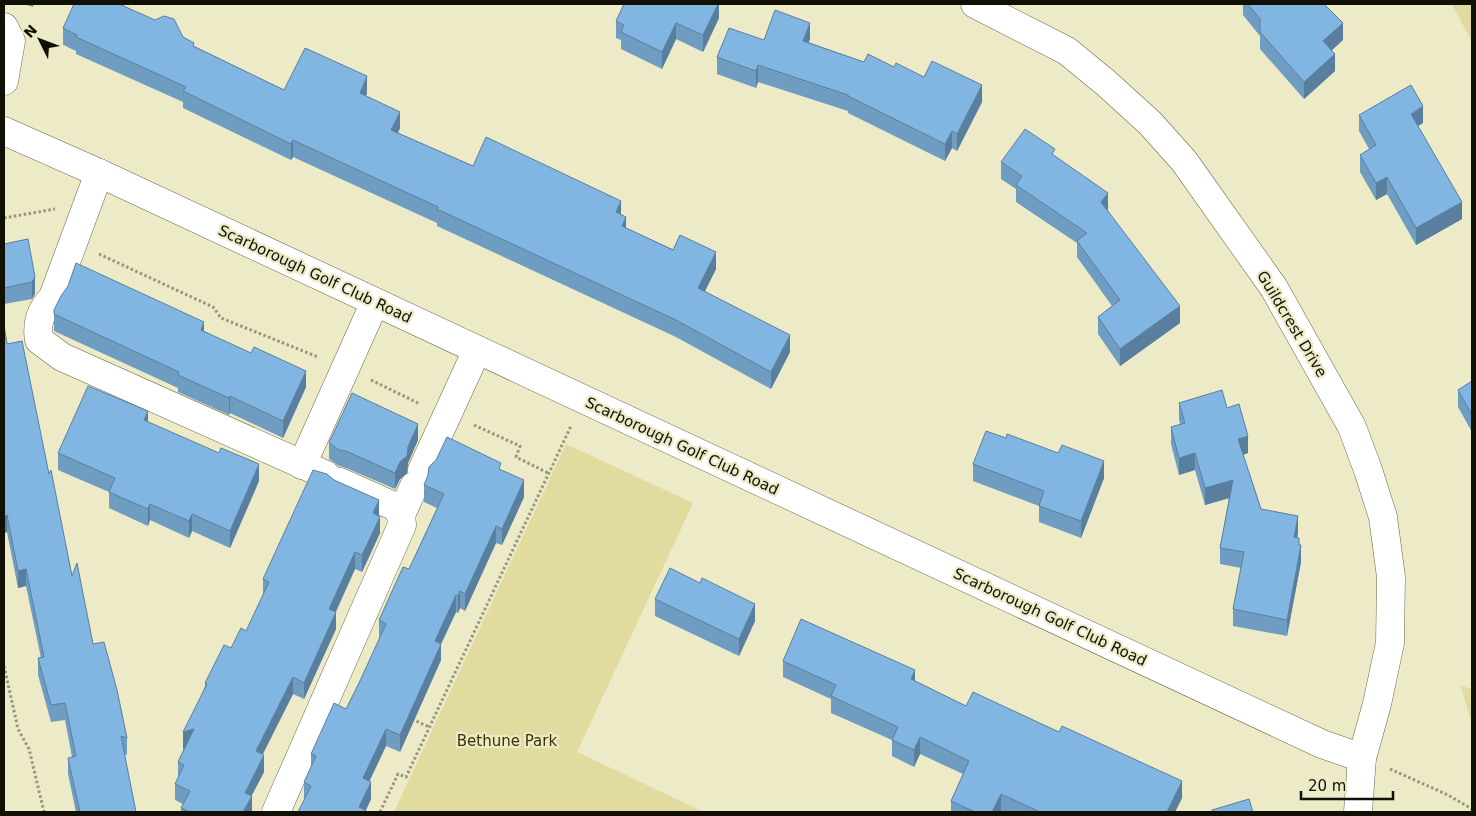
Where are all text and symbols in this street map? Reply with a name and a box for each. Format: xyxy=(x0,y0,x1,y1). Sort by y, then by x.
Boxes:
north arrow xyxy=(15,15,65,65)
text: N xyxy=(20,22,40,41)
street label: Scarborough Golf Club Road xyxy=(215,221,415,327)
street label: Guildcrest Drive xyxy=(1253,268,1331,380)
street label: Scarborough Golf Club Road xyxy=(582,393,782,499)
street label: Scarborough Golf Club Road xyxy=(950,564,1150,670)
park label: Bethune Park xyxy=(457,732,557,750)
scale bar xyxy=(1301,768,1394,800)
text: 20 m xyxy=(1308,777,1346,795)

